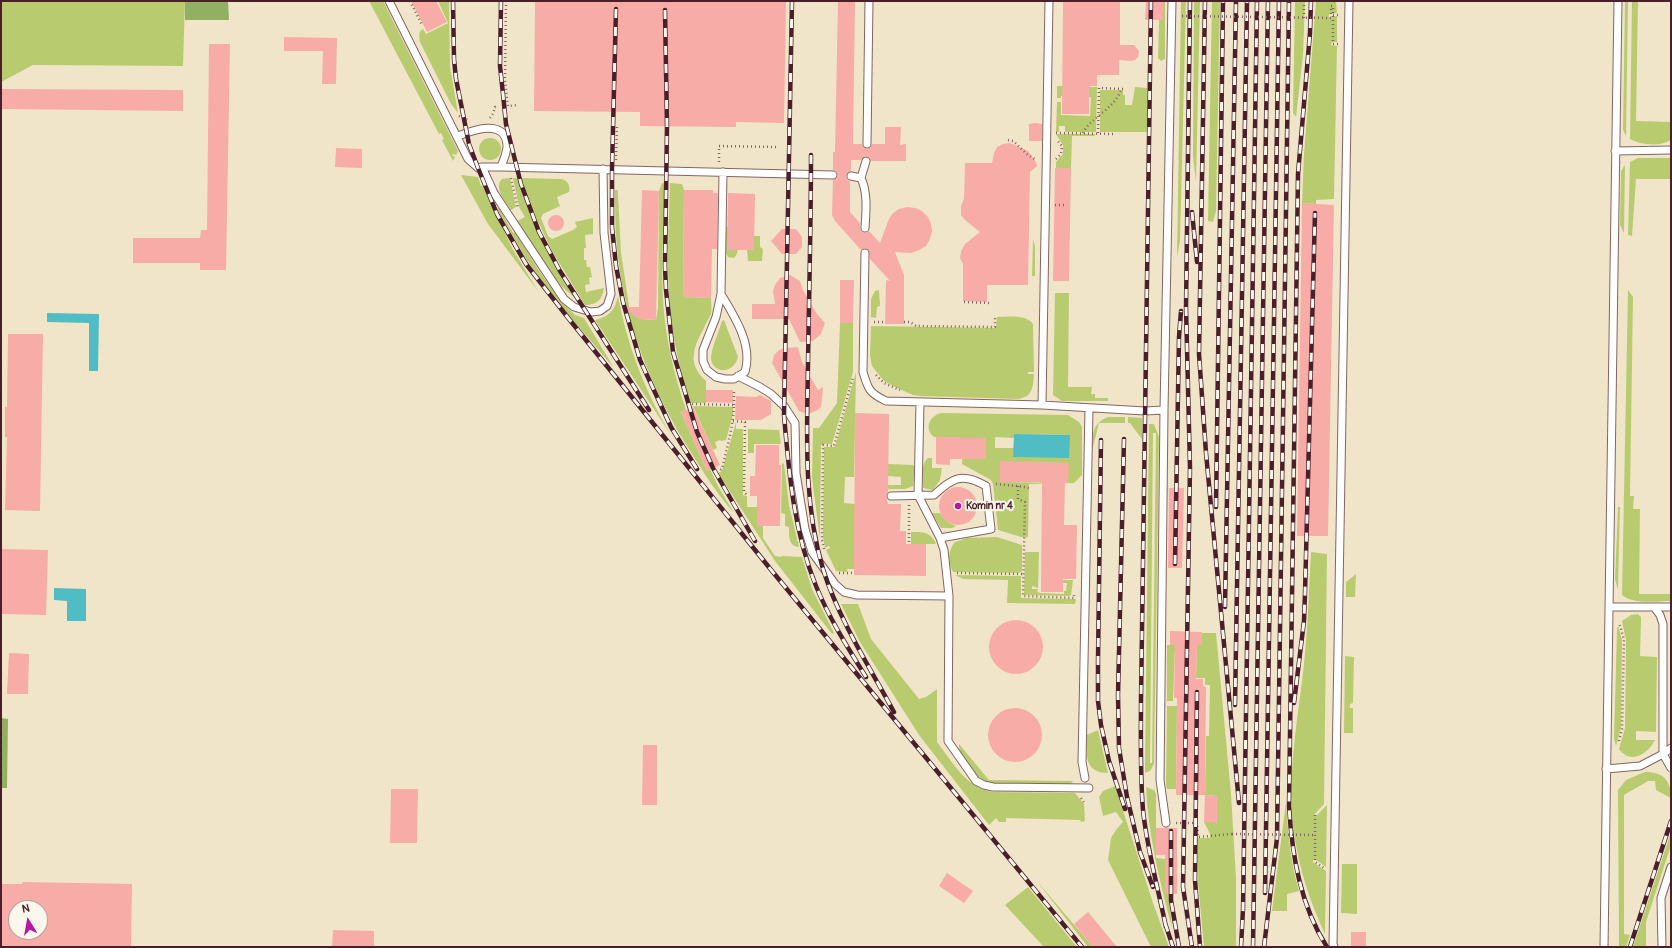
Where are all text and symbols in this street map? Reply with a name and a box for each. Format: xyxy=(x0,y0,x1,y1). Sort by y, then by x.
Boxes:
place label: Komin nr 4 xyxy=(966,500,1013,512)
marker: Komin nr 4 xyxy=(953,501,963,511)
north arrow xyxy=(8,900,48,940)
text: N xyxy=(21,902,31,916)

